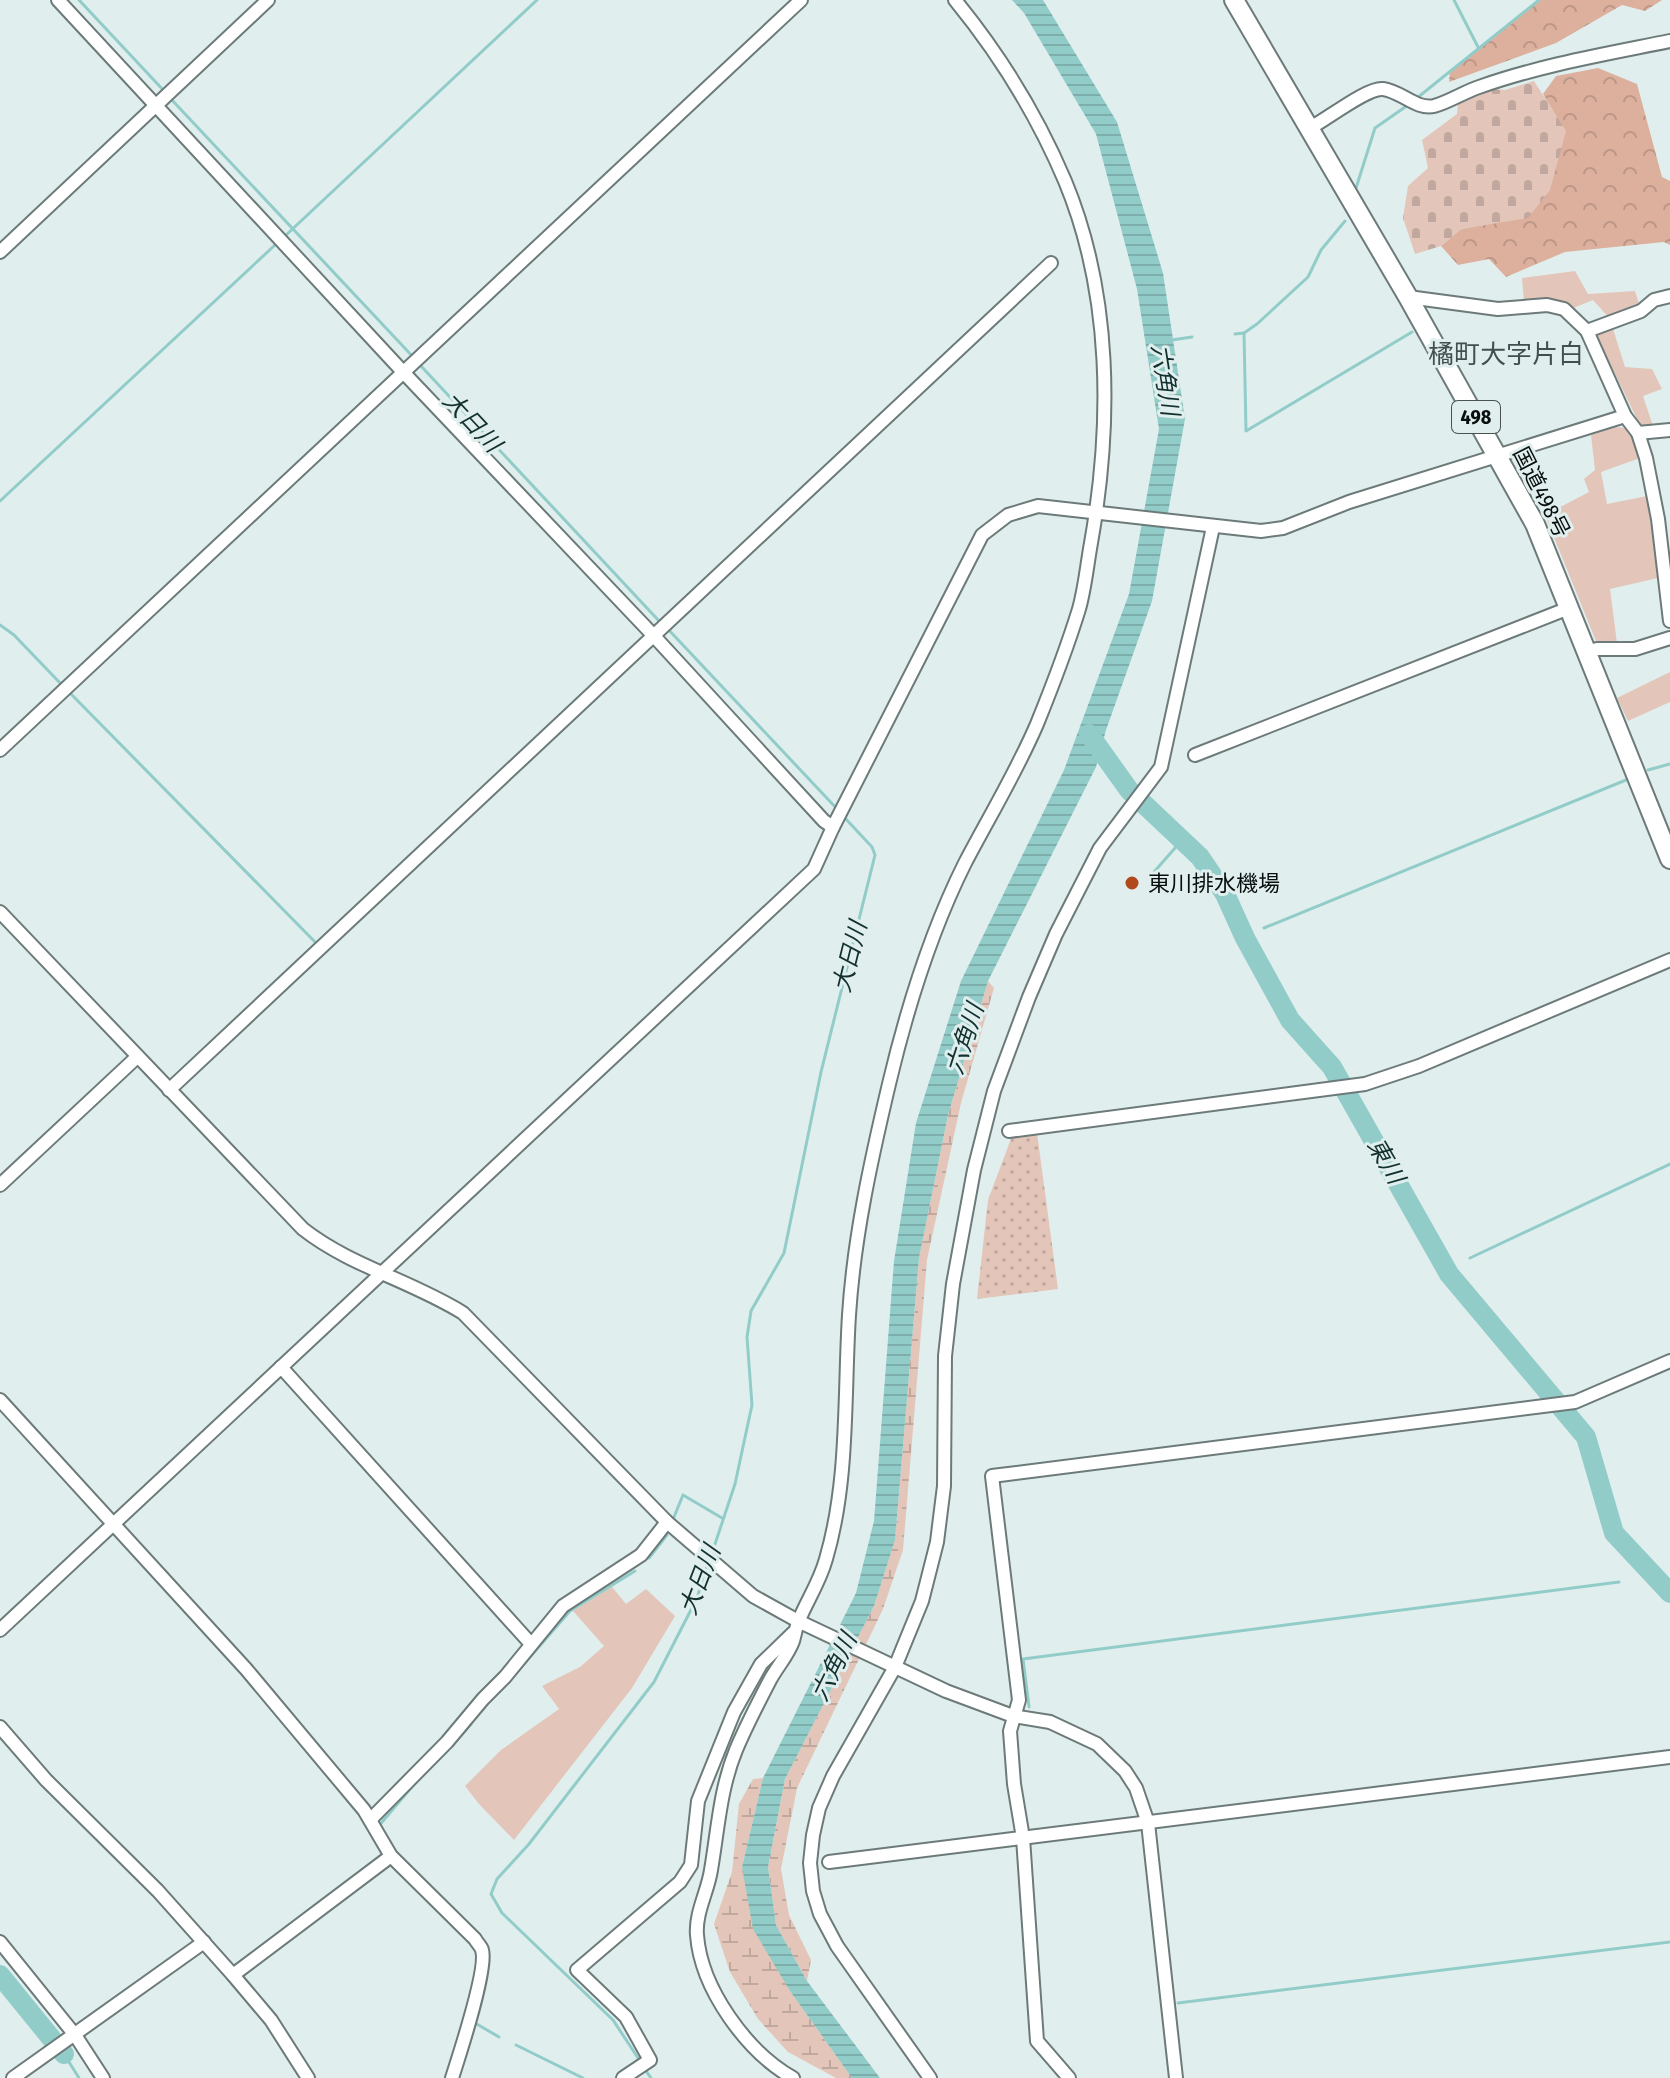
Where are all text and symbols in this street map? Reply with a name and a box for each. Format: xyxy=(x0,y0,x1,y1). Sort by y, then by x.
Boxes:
district label: 橘町大字片白 xyxy=(1428,339,1584,370)
water label: 六角川 xyxy=(1146,342,1185,421)
water label: 大日川 xyxy=(437,386,509,460)
road number: 498 xyxy=(1452,401,1500,433)
street label: 国道498号 xyxy=(1507,442,1576,542)
place label: 東川排水機場 xyxy=(1148,870,1280,897)
marker: 東川排水機場 xyxy=(1123,874,1141,892)
water label: 大日川 xyxy=(828,916,873,995)
water label: 六角川 xyxy=(941,998,990,1078)
water label: 東川 xyxy=(1362,1133,1412,1191)
water label: 大日川 xyxy=(674,1539,727,1619)
water label: 六角川 xyxy=(806,1626,864,1705)

